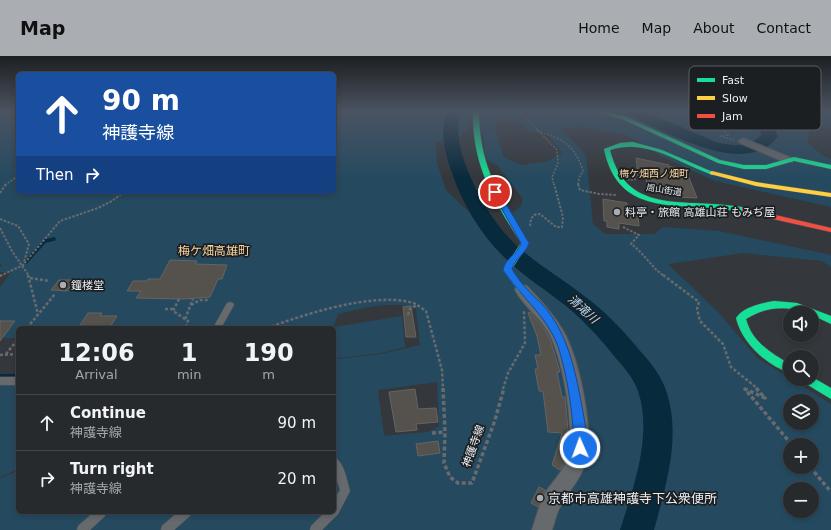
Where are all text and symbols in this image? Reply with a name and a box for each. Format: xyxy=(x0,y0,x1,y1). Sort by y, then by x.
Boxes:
text: Map xyxy=(20,17,65,39)
text: Home xyxy=(578,20,620,36)
text: Map xyxy=(642,20,671,36)
text: About xyxy=(693,20,735,36)
text: Contact xyxy=(757,20,811,36)
legend xyxy=(689,66,821,130)
text: Fast xyxy=(722,74,745,87)
text: 90 m xyxy=(102,84,180,117)
icon: ahead xyxy=(36,88,88,140)
text: Slow xyxy=(722,92,748,105)
text: Jam xyxy=(721,110,743,123)
text: 神護寺線 xyxy=(102,122,174,143)
icon: right xyxy=(81,164,103,186)
text: Then xyxy=(36,166,73,184)
district label: 梅ケ畑西ノ畑町 xyxy=(619,168,689,179)
pin xyxy=(478,175,512,209)
icon: arrive xyxy=(484,181,506,203)
street label: 周山街道 xyxy=(645,182,683,198)
place label: 料亭・旅館 高雄山荘 もみぢ屋 xyxy=(625,206,775,219)
marker: 料亭・旅館 高雄山荘 もみぢ屋 xyxy=(612,207,622,217)
district label: 梅ケ畑高雄町 xyxy=(178,244,250,258)
place label: 鐘楼堂 xyxy=(71,279,104,292)
marker: 鐘楼堂 xyxy=(58,280,68,290)
water label: 清滝川 xyxy=(565,292,603,328)
map controls xyxy=(783,306,819,518)
button: sound xyxy=(783,306,819,342)
text: 12:06 xyxy=(58,339,135,367)
text: 1 xyxy=(181,339,197,367)
text: 190 xyxy=(244,339,294,367)
button: search xyxy=(783,350,819,386)
text: Arrival xyxy=(75,367,118,382)
text: min xyxy=(177,367,201,382)
text: m xyxy=(262,367,275,382)
button: layers xyxy=(783,394,819,430)
text: Continue xyxy=(70,404,146,422)
icon: ahead xyxy=(36,412,58,434)
text: 90 m xyxy=(278,414,316,432)
street label: 神護寺線 xyxy=(460,423,487,469)
text: 神護寺線 xyxy=(70,425,122,440)
position arrow xyxy=(559,427,601,469)
button: + xyxy=(783,438,819,474)
text: Turn right xyxy=(70,460,154,478)
icon: right xyxy=(36,468,58,490)
text: 20 m xyxy=(278,470,316,488)
text: 神護寺線 xyxy=(70,481,122,496)
button: − xyxy=(783,482,819,518)
place label: 京都市高雄神護寺下公衆便所 xyxy=(548,491,717,506)
marker: 京都市高雄神護寺下公衆便所 xyxy=(535,493,545,503)

